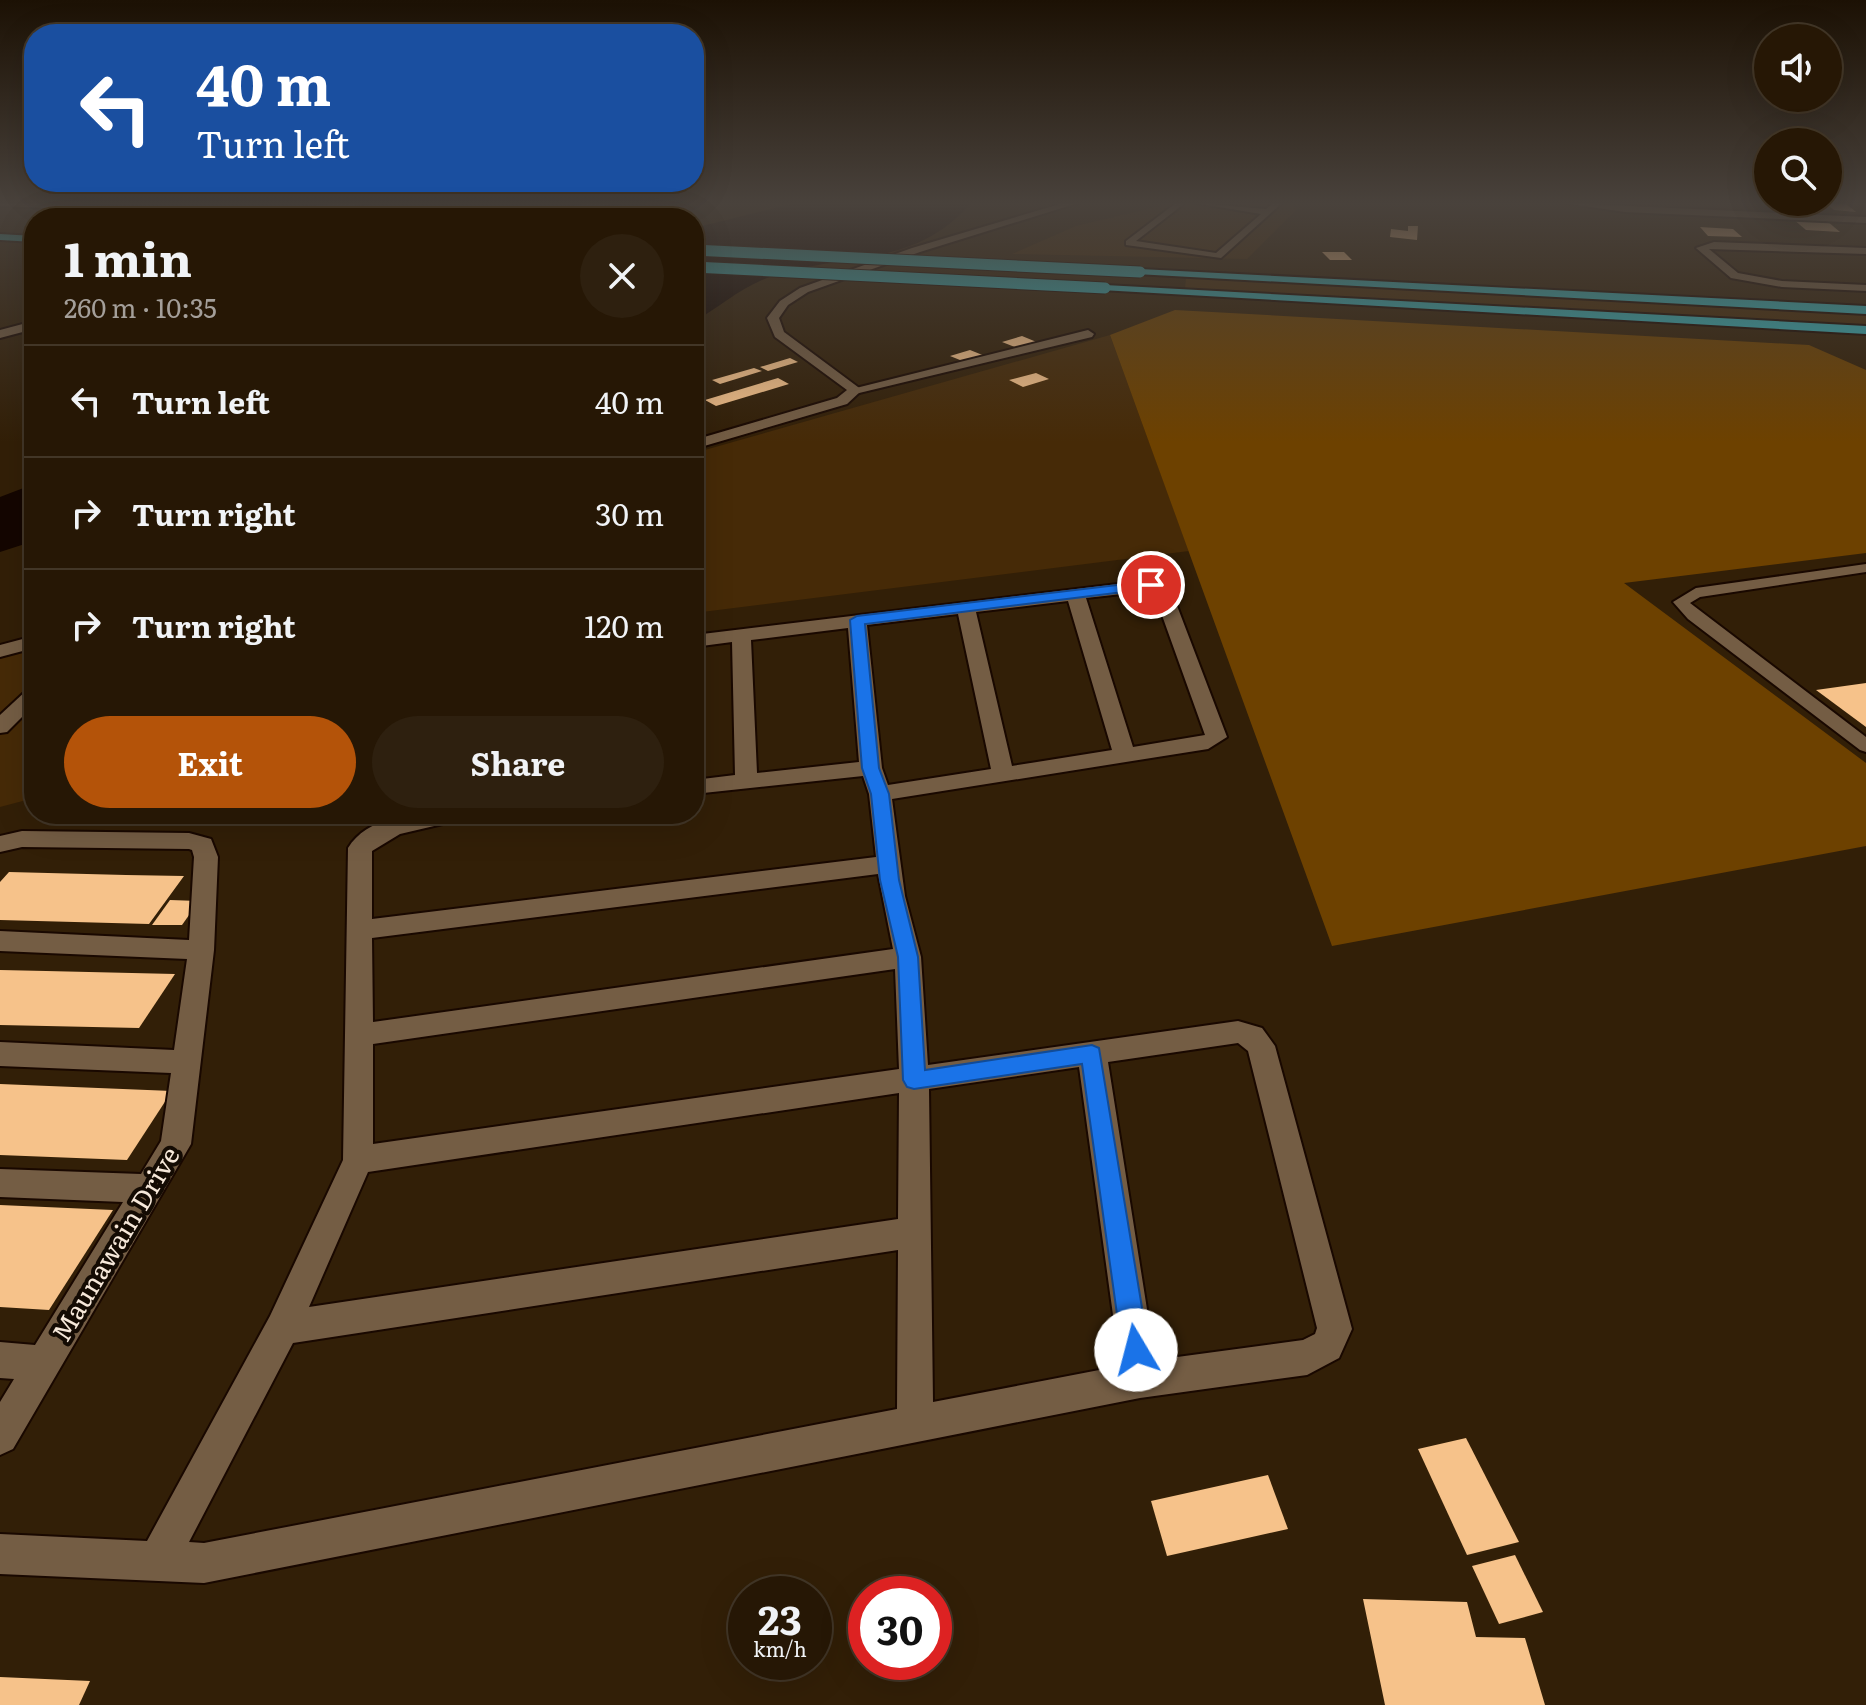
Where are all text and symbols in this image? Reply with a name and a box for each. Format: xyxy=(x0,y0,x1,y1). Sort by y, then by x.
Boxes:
map controls xyxy=(1754,24,1842,216)
button: sound xyxy=(1754,24,1842,112)
text: 40 m xyxy=(196,40,331,123)
icon: left xyxy=(64,56,168,160)
text: Turn left xyxy=(196,116,350,169)
button: search xyxy=(1754,128,1842,216)
text: 1 min xyxy=(64,221,192,292)
button: close xyxy=(580,234,664,318)
text: 260 m · 10:35 xyxy=(64,287,217,326)
icon: left xyxy=(64,379,108,423)
text: Turn left xyxy=(132,379,270,423)
text: 40 m xyxy=(595,379,664,423)
icon: right xyxy=(64,491,108,535)
text: Turn right xyxy=(132,491,296,535)
text: 30 m xyxy=(595,491,664,535)
pin xyxy=(1117,551,1185,619)
icon: arrive xyxy=(1129,563,1173,607)
icon: right xyxy=(64,603,108,647)
text: Turn right xyxy=(132,603,296,647)
text: 120 m xyxy=(584,603,664,647)
button: Exit xyxy=(64,716,356,808)
button: Share xyxy=(372,716,664,808)
street label: Maunawain Drive xyxy=(40,1138,188,1348)
position arrow xyxy=(1094,1308,1178,1392)
speed limit sign: 30 xyxy=(848,1576,952,1680)
text: 23 xyxy=(758,1588,802,1647)
text: km/h xyxy=(753,1633,807,1663)

